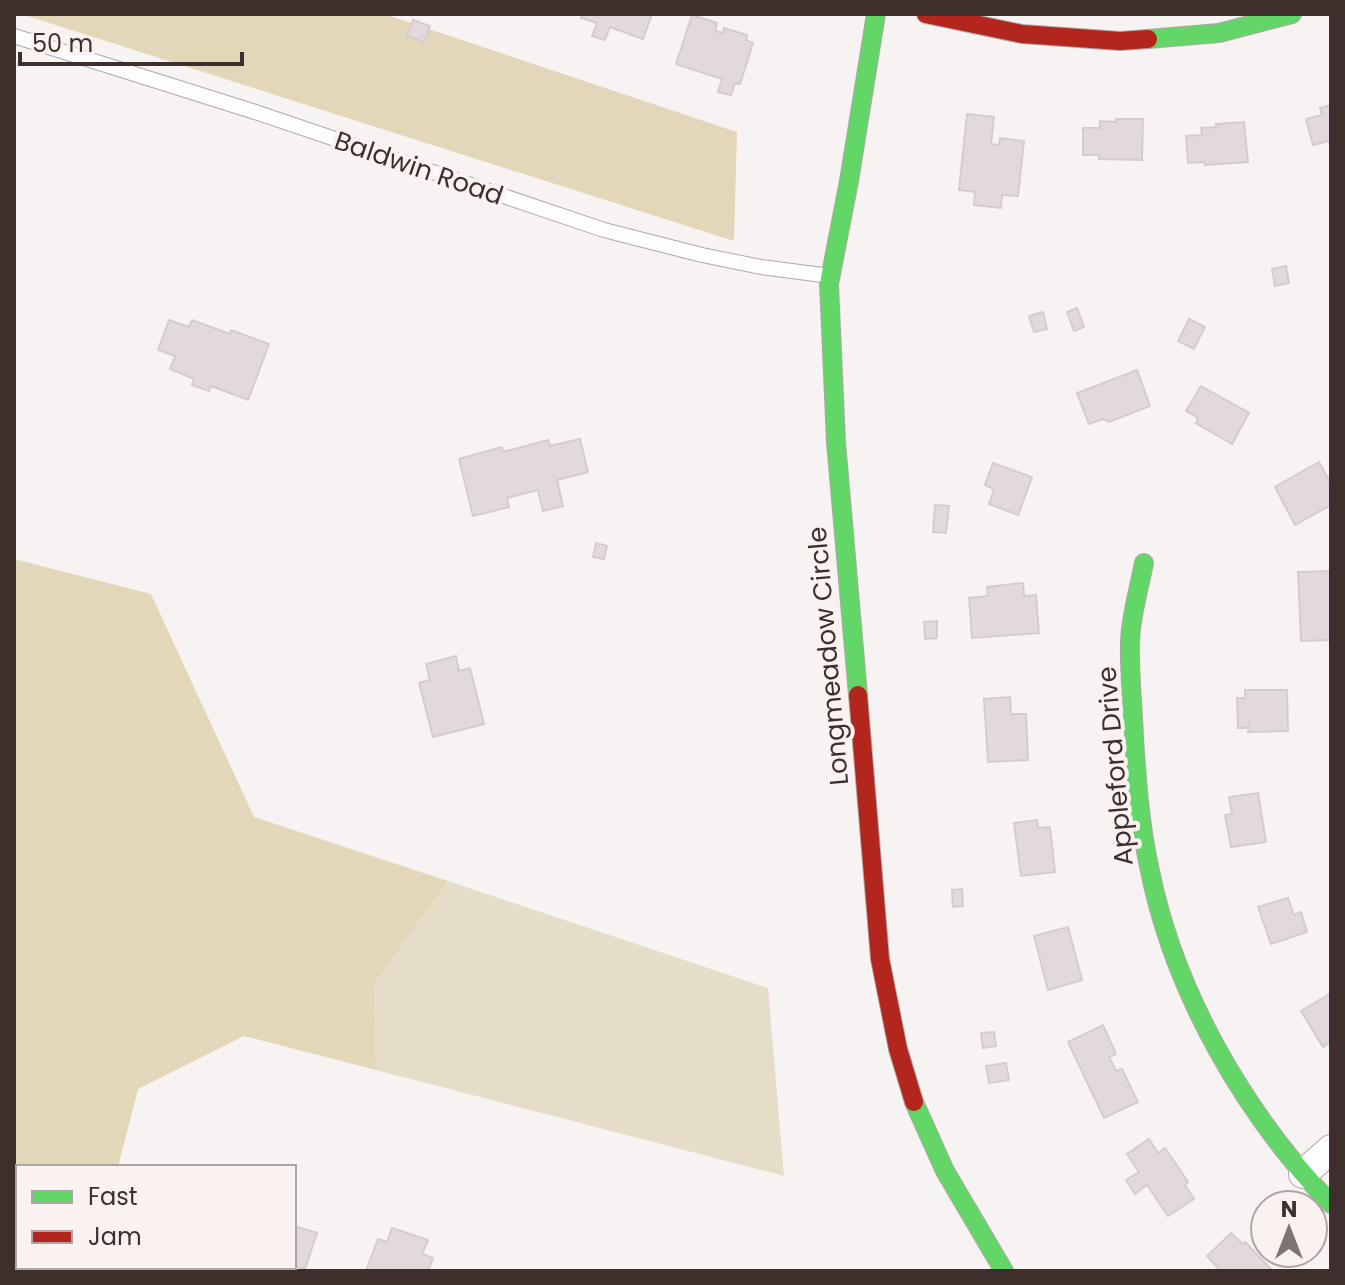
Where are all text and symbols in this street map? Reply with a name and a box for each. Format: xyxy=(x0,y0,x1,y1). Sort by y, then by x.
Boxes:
scale bar xyxy=(20,16,242,66)
text: 50 m xyxy=(32,27,93,60)
street label: Baldwin Road xyxy=(330,122,508,214)
street label: Longmeadow Circle xyxy=(799,525,857,787)
street label: Appleford Drive xyxy=(1088,665,1142,867)
legend xyxy=(16,1165,296,1269)
text: Fast xyxy=(88,1180,138,1213)
north arrow xyxy=(1249,1189,1329,1269)
text: N xyxy=(1281,1194,1297,1225)
text: Jam xyxy=(88,1220,142,1253)

